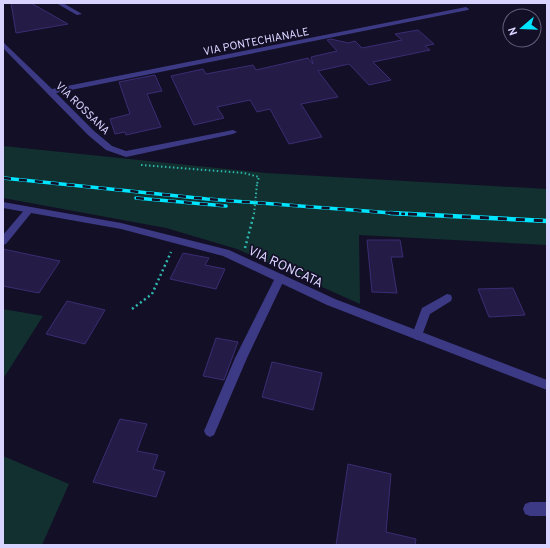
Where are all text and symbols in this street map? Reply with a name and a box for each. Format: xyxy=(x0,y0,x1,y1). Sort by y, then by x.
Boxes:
north arrow xyxy=(502,8,542,48)
street label: VIA PONTECHIANALE xyxy=(202,25,310,59)
text: N xyxy=(506,25,521,37)
street label: VIA ROSSANA xyxy=(52,79,112,138)
street label: VIA RONCATA xyxy=(245,243,325,292)

